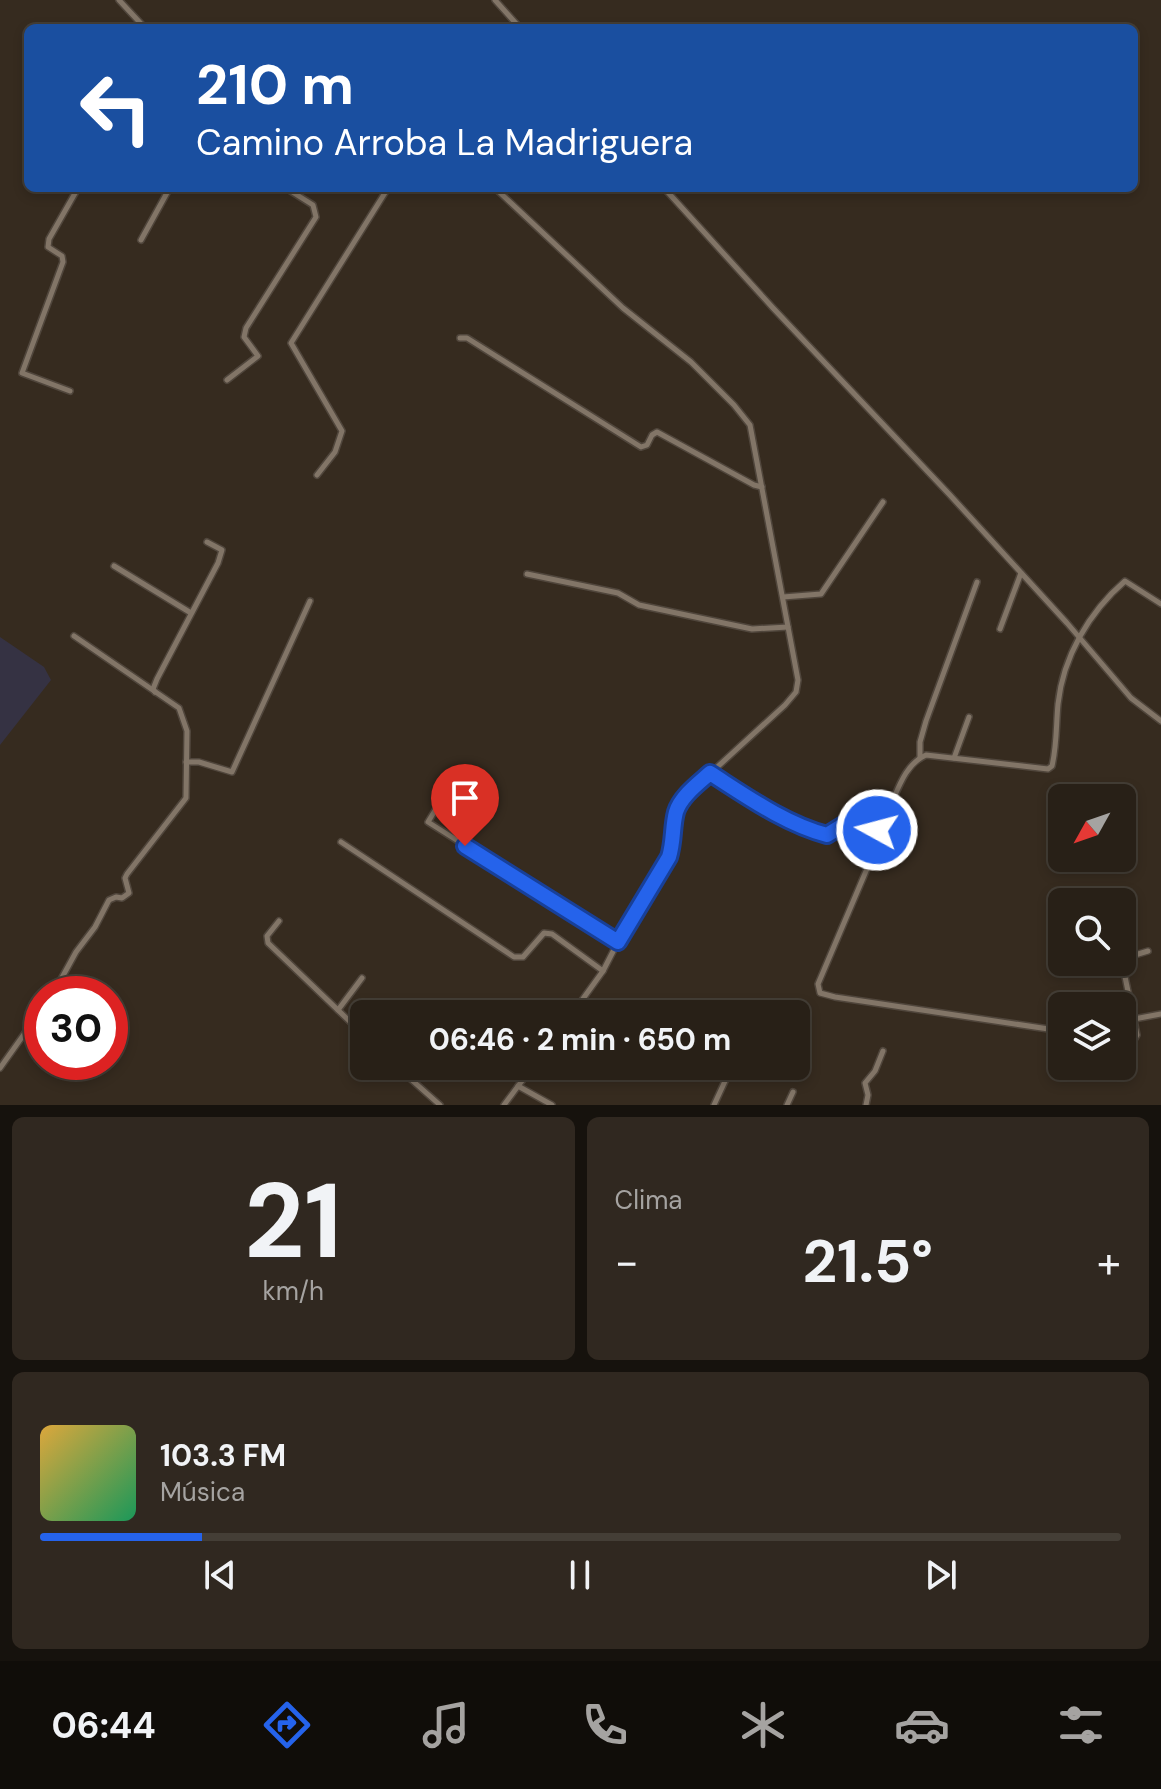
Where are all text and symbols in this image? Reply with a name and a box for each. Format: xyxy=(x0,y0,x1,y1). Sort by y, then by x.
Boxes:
text: 210 m xyxy=(196,48,354,121)
icon: left xyxy=(64,56,168,160)
text: Camino Arroba La Madriguera xyxy=(196,119,693,166)
pin xyxy=(431,764,499,846)
icon: arrive xyxy=(443,776,487,820)
north arrow xyxy=(1048,784,1136,872)
map controls xyxy=(1048,784,1136,1080)
position arrow xyxy=(835,788,919,872)
button: search xyxy=(1048,888,1136,976)
speed limit sign: 30 xyxy=(24,976,128,1080)
button: layers xyxy=(1048,992,1136,1080)
text: 06:46 · 2 min · 650 m xyxy=(429,1020,731,1059)
text: 21 xyxy=(244,1154,342,1289)
text: Clima xyxy=(615,1183,683,1217)
text: 21.5° xyxy=(802,1222,933,1301)
text: − xyxy=(615,1233,639,1291)
text: + xyxy=(1097,1233,1121,1291)
text: km/h xyxy=(263,1274,324,1308)
text: 103.3 FM xyxy=(160,1436,286,1475)
text: Música xyxy=(160,1475,245,1509)
icon: previous xyxy=(198,1553,242,1597)
icon: pause xyxy=(558,1553,602,1597)
icon: next xyxy=(919,1553,963,1597)
icon: directions xyxy=(259,1697,315,1753)
icon: music xyxy=(418,1697,474,1753)
icon: phone xyxy=(577,1697,633,1753)
icon: climate xyxy=(735,1697,791,1753)
icon: car xyxy=(894,1697,950,1753)
icon: filters xyxy=(1053,1697,1109,1753)
text: 06:44 xyxy=(51,1702,156,1749)

